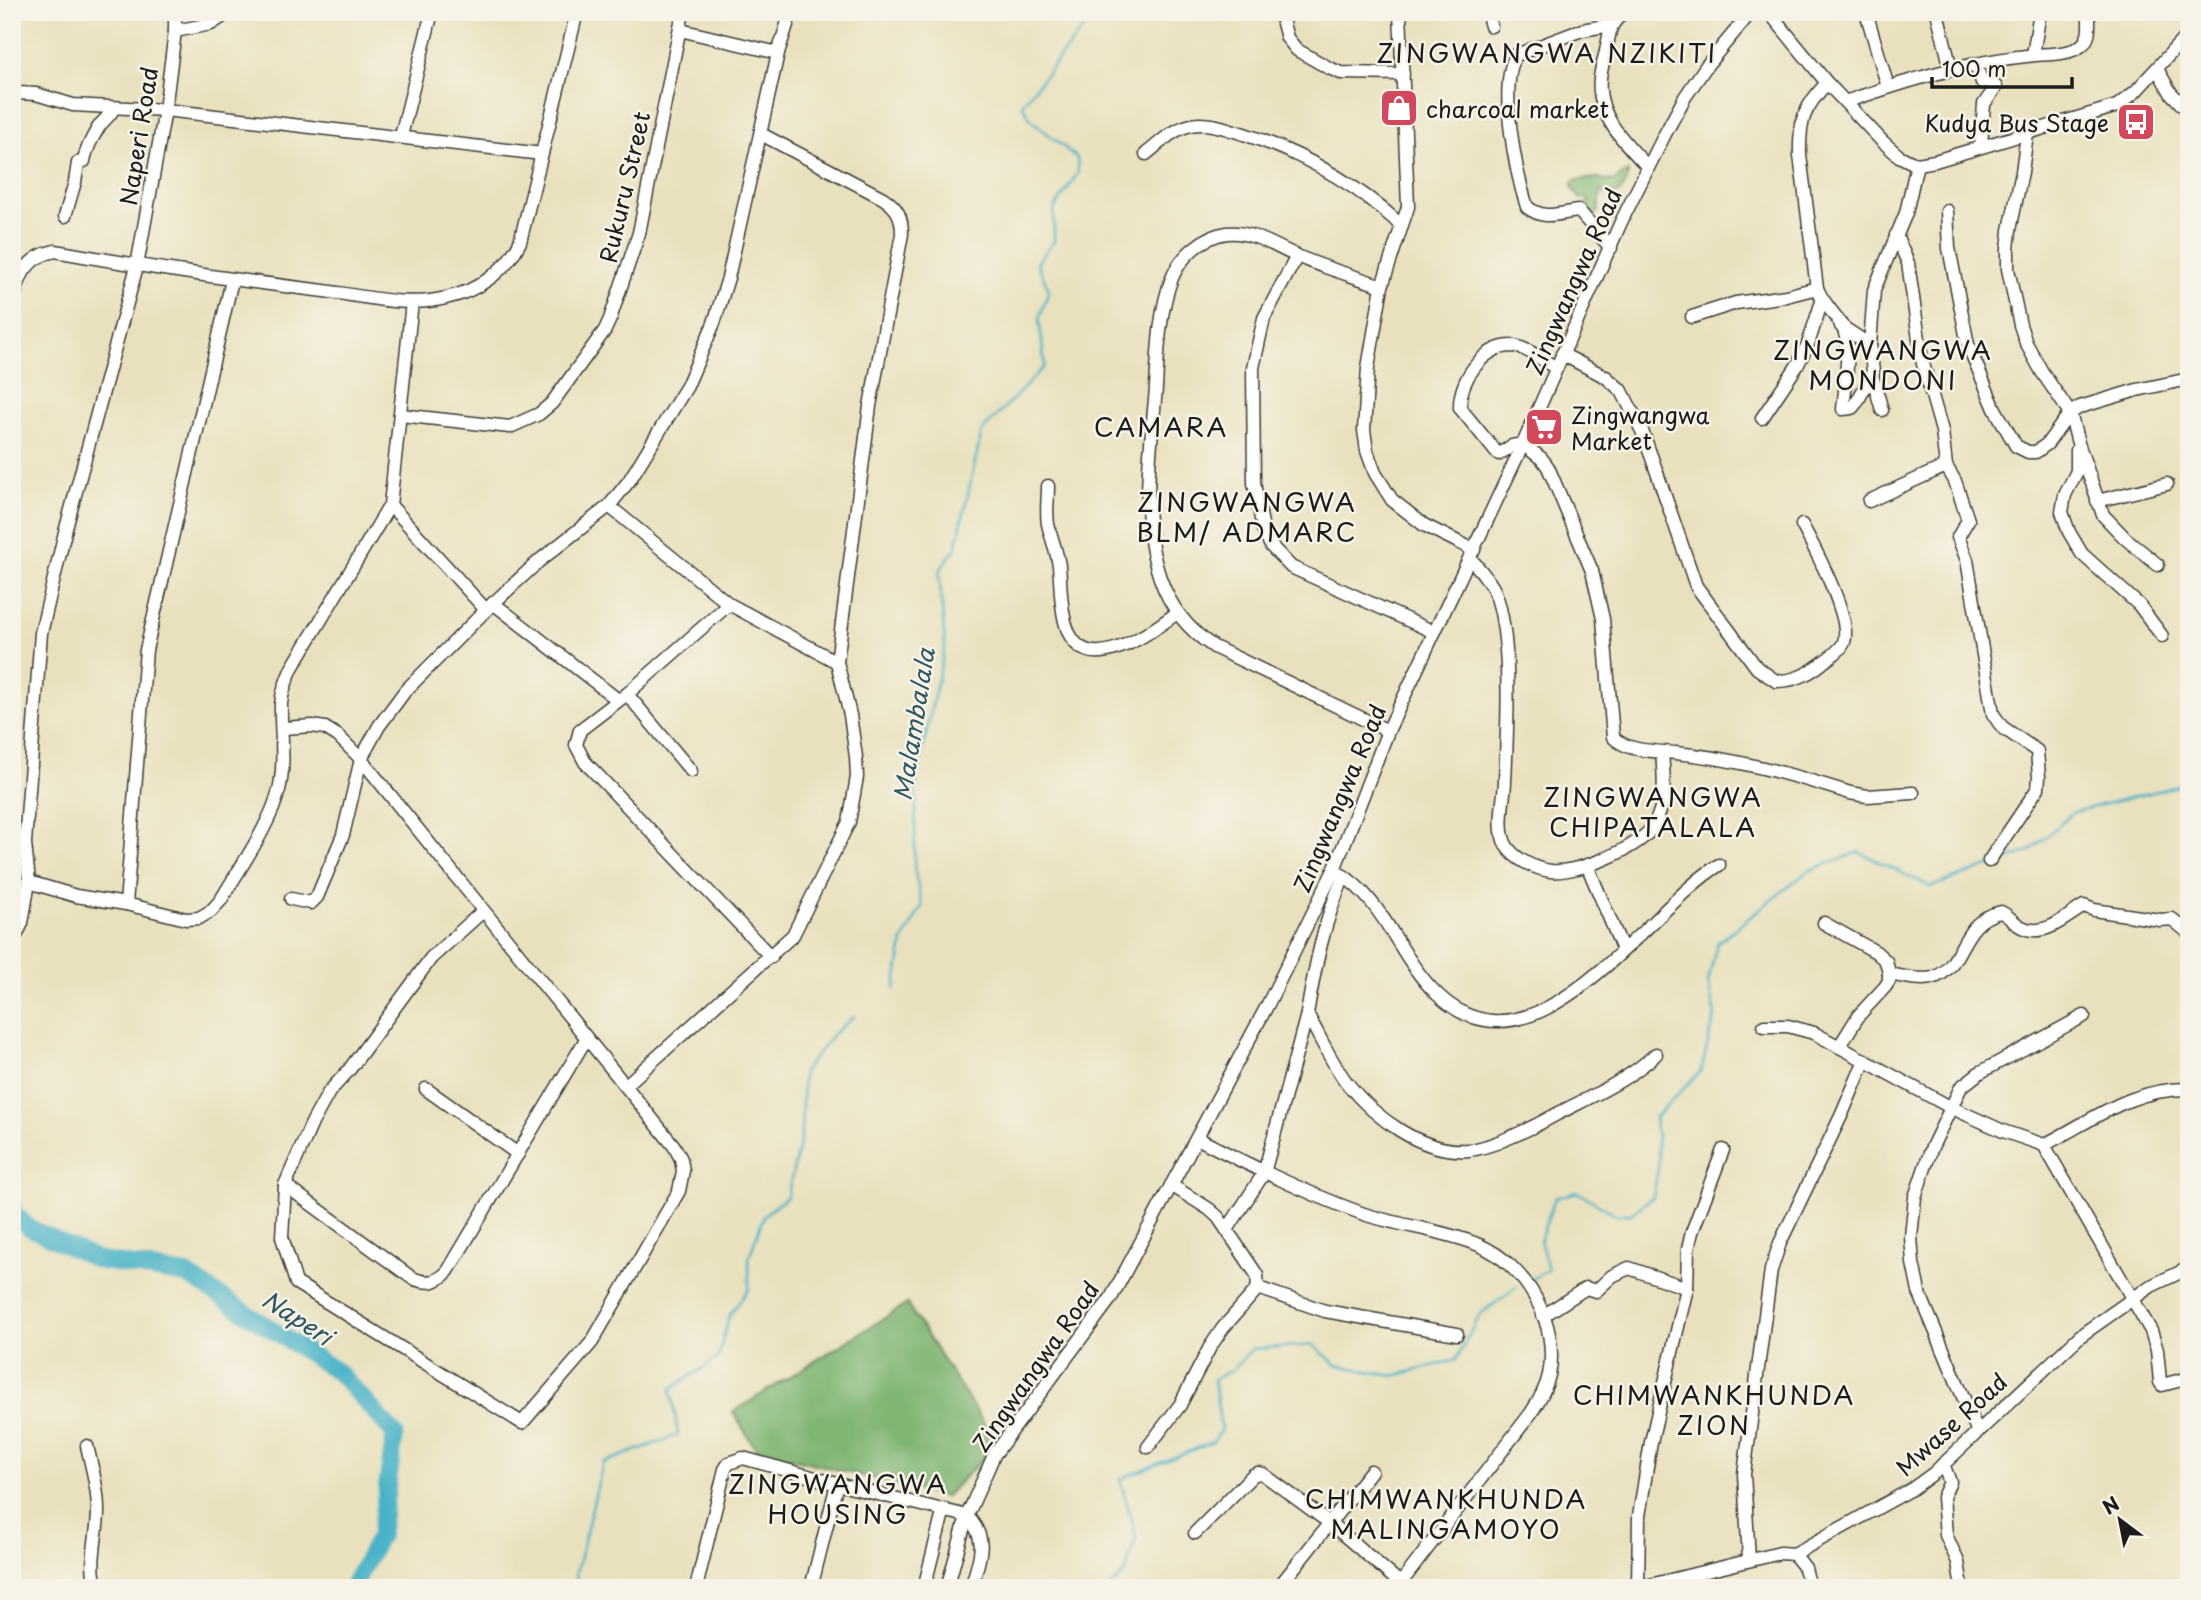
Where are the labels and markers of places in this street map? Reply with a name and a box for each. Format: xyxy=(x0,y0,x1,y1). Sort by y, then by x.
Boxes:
shop icon: charcoal market xyxy=(1378,87,1420,129)
place label: charcoal market xyxy=(1426,91,1609,126)
bus stop icon: Kudya Bus Stage xyxy=(2115,101,2157,143)
place label: Kudya Bus Stage xyxy=(1924,105,2109,140)
place label: Zingwangwa Market xyxy=(1571,397,1709,458)
supermarket icon: Zingwangwa Market xyxy=(1523,406,1565,448)

